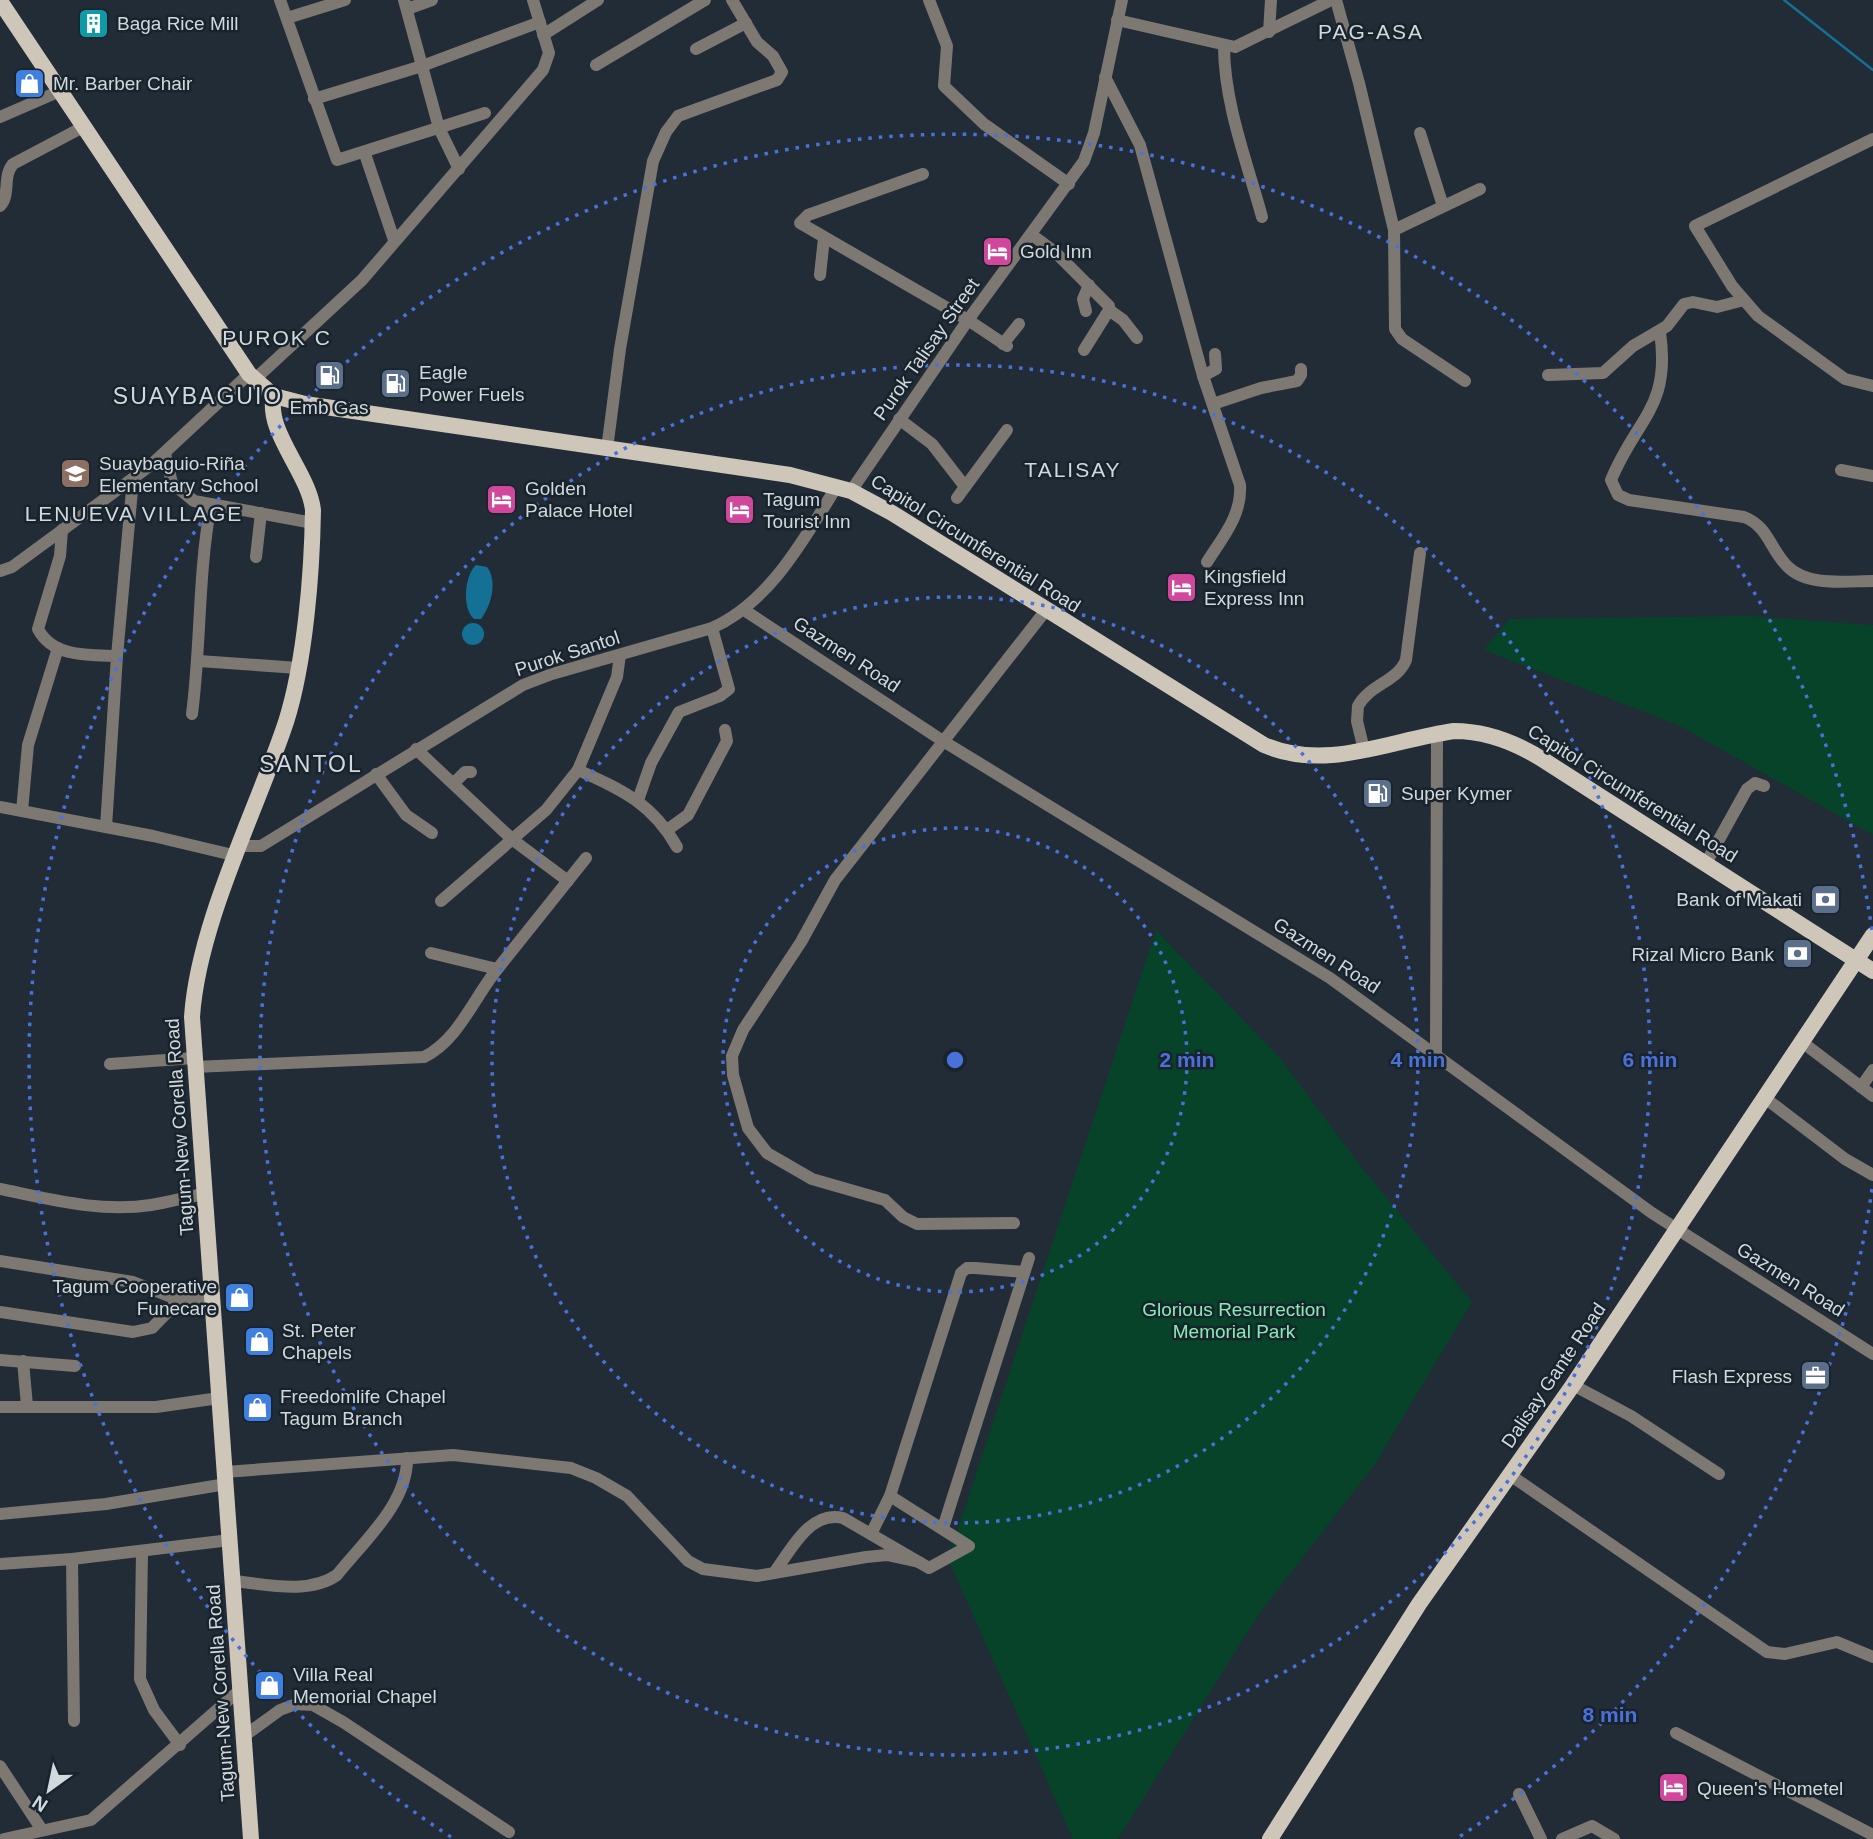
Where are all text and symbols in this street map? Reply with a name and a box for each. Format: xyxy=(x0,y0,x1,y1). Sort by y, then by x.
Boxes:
building icon: Baga Rice Mill xyxy=(77,6,111,40)
place label: Baga Rice Mill xyxy=(117,13,238,34)
district label: PAG-ASA xyxy=(1318,20,1424,43)
shop icon: Mr. Barber Chair xyxy=(13,66,47,100)
place label: Mr. Barber Chair xyxy=(53,73,193,94)
hotel icon: Gold Inn xyxy=(980,234,1014,268)
place label: Gold Inn xyxy=(1020,241,1092,262)
street label: Purok Talisay Street xyxy=(869,274,984,424)
district label: PUROK C xyxy=(222,326,332,349)
fuel station icon: Emb Gas xyxy=(312,359,346,393)
place label: Eagle Power Fuels xyxy=(419,362,525,405)
fuel station icon: Eagle Power Fuels xyxy=(379,366,413,400)
district label: SUAYBAGUIO xyxy=(113,383,283,409)
place label: Emb Gas xyxy=(289,397,369,418)
place label: Suaybaguio-Riña Elementary School xyxy=(99,453,258,496)
school or university icon: Suaybaguio-Riña Elementary School xyxy=(59,457,93,491)
district label: TALISAY xyxy=(1024,458,1122,481)
street label: Capitol Circumferential Road xyxy=(867,470,1084,617)
place label: Golden Palace Hotel xyxy=(525,478,633,521)
hotel icon: Golden Palace Hotel xyxy=(485,482,519,516)
place label: Tagum Tourist Inn xyxy=(763,489,851,532)
hotel icon: Tagum Tourist Inn xyxy=(723,493,757,527)
district label: LENUEVA VILLAGE xyxy=(25,502,243,525)
place label: Kingsfield Express Inn xyxy=(1204,566,1304,609)
hotel icon: Kingsfield Express Inn xyxy=(1164,570,1198,604)
street label: Gazmen Road xyxy=(790,612,904,697)
street label: Purok Santol xyxy=(512,627,622,680)
street label: Capitol Circumferential Road xyxy=(1524,720,1741,867)
district label: SANTOL xyxy=(259,751,363,777)
fuel station icon: Super Kymer xyxy=(1361,776,1395,810)
place label: Super Kymer xyxy=(1401,783,1513,804)
bank icon: Bank of Makati xyxy=(1808,882,1842,916)
place label: Bank of Makati xyxy=(1676,889,1802,910)
street label: Gazmen Road xyxy=(1270,913,1384,998)
bank icon: Rizal Micro Bank xyxy=(1780,937,1814,971)
place label: Rizal Micro Bank xyxy=(1631,944,1774,965)
street label: Tagum-New Corella Road xyxy=(161,1018,198,1236)
centre of rings xyxy=(943,1048,967,1072)
text: 2 min xyxy=(1160,1048,1214,1071)
text: 4 min xyxy=(1391,1048,1445,1071)
text: 6 min xyxy=(1623,1048,1677,1071)
street label: Gazmen Road xyxy=(1733,1238,1848,1321)
place label: Tagum Cooperative Funecare xyxy=(52,1276,217,1319)
shop icon: Tagum Cooperative Funecare xyxy=(223,1280,257,1314)
park label: Glorious Resurrection Memorial Park xyxy=(1142,1299,1326,1342)
street label: Dalisay Gante Road xyxy=(1497,1299,1610,1452)
place label: St. Peter Chapels xyxy=(282,1320,357,1363)
shop icon: St. Peter Chapels xyxy=(242,1324,276,1358)
office icon: Flash Express xyxy=(1798,1359,1832,1393)
place label: Flash Express xyxy=(1672,1366,1792,1387)
place label: Freedomlife Chapel Tagum Branch xyxy=(280,1386,446,1429)
shop icon: Freedomlife Chapel Tagum Branch xyxy=(240,1390,274,1424)
street label: Tagum-New Corella Road xyxy=(202,1584,239,1802)
place label: Villa Real Memorial Chapel xyxy=(293,1664,437,1707)
shop icon: Villa Real Memorial Chapel xyxy=(253,1668,287,1702)
text: 8 min xyxy=(1583,1703,1637,1726)
north arrow xyxy=(14,1755,84,1825)
hotel icon: Queen's Hometel xyxy=(1657,1771,1691,1805)
place label: Queen's Hometel xyxy=(1697,1778,1843,1799)
text: N xyxy=(29,1791,51,1816)

